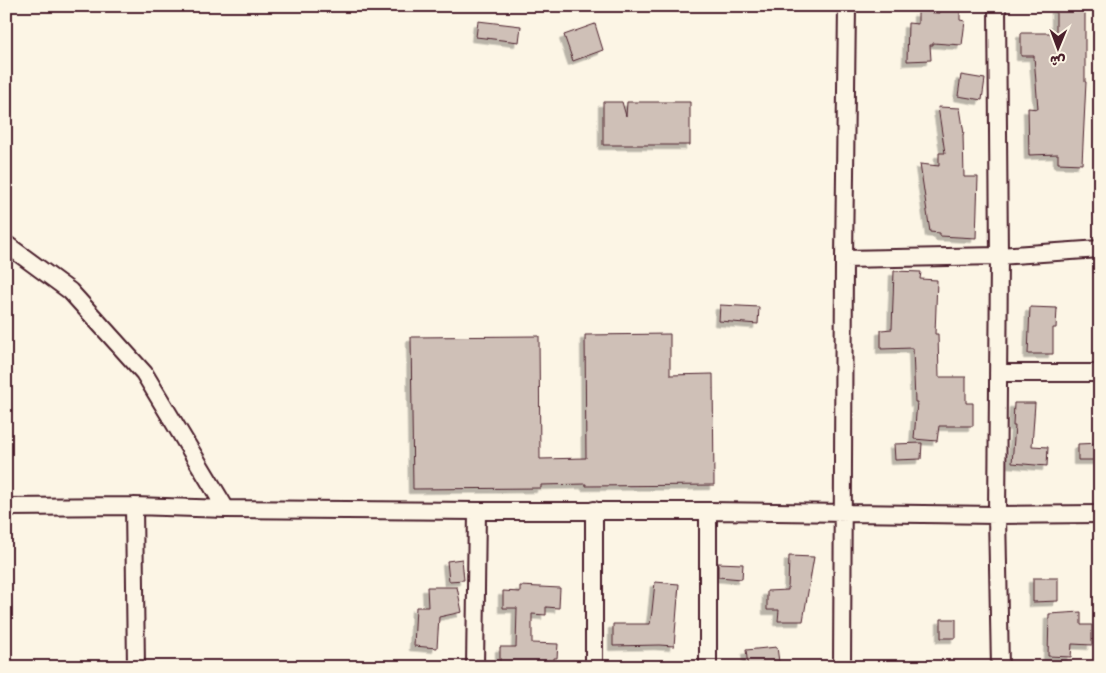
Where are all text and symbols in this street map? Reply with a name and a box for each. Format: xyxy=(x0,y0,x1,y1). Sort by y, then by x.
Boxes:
north arrow xyxy=(1034,22,1084,72)
text: ش xyxy=(1050,48,1066,73)

